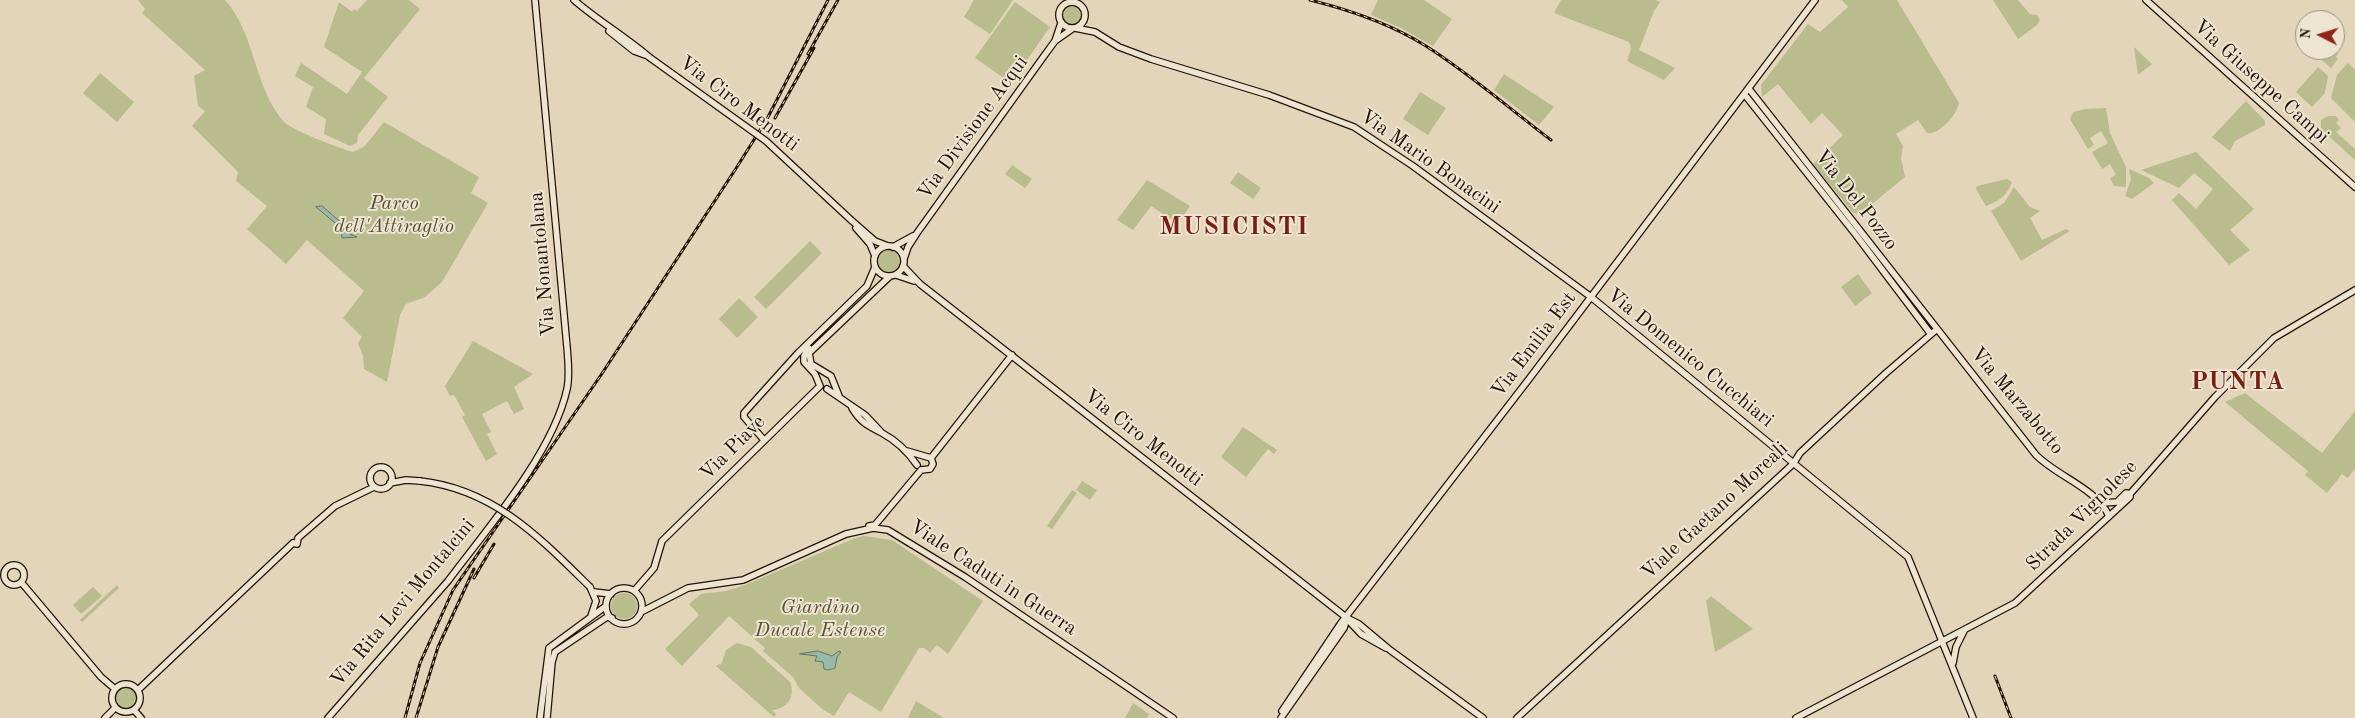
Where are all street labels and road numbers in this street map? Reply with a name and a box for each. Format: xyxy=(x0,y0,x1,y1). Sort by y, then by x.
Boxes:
street label: Via Giuseppe Campi xyxy=(2188,15,2334,149)
street label: Via Ciro Menotti xyxy=(674,51,804,157)
street label: Via Divisione Acqui xyxy=(913,51,1033,205)
street label: Via Mario Bonacini xyxy=(1355,105,1505,219)
street label: Via Del Pozzo xyxy=(1809,145,1903,255)
street label: Via Nonantolana xyxy=(525,191,561,337)
street label: Via Domenico Cucchiari xyxy=(1602,283,1778,433)
street label: Via Emilia Est xyxy=(1486,287,1582,403)
street label: Via Marzabotto xyxy=(1965,342,2069,460)
street label: Via Ciro Menotti xyxy=(1079,384,1207,492)
street label: Via Piave xyxy=(695,410,771,486)
street label: Viale Gaetano Moreali xyxy=(1637,437,1793,585)
street label: Strada Vignolese xyxy=(2021,455,2143,577)
street label: Via Rita Levi Montalcini xyxy=(326,514,480,692)
street label: Viale Caduti in Guerra xyxy=(905,515,1081,641)

